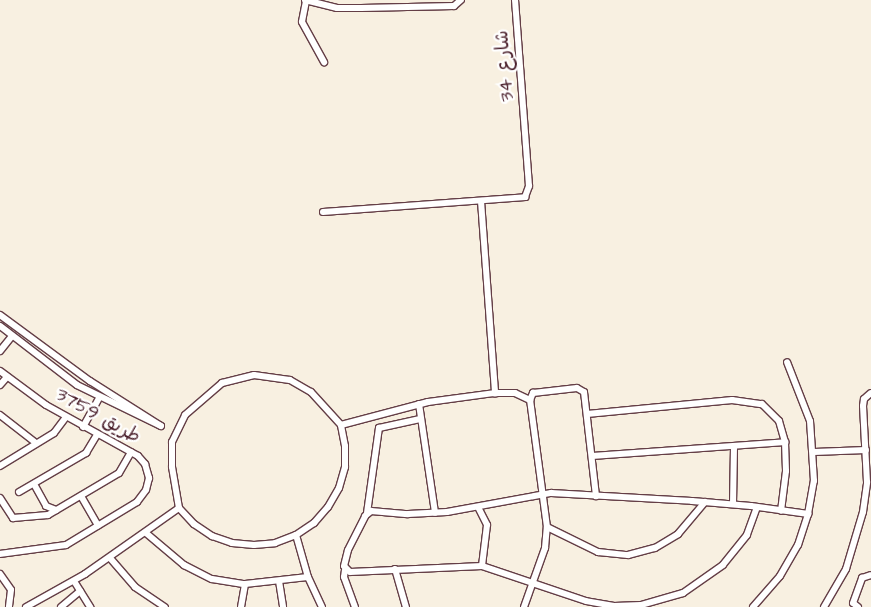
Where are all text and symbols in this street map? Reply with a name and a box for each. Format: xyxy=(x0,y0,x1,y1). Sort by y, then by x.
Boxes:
street label: شارع 34 xyxy=(491,29,519,103)
street label: طريق 3759 xyxy=(52,383,144,449)

